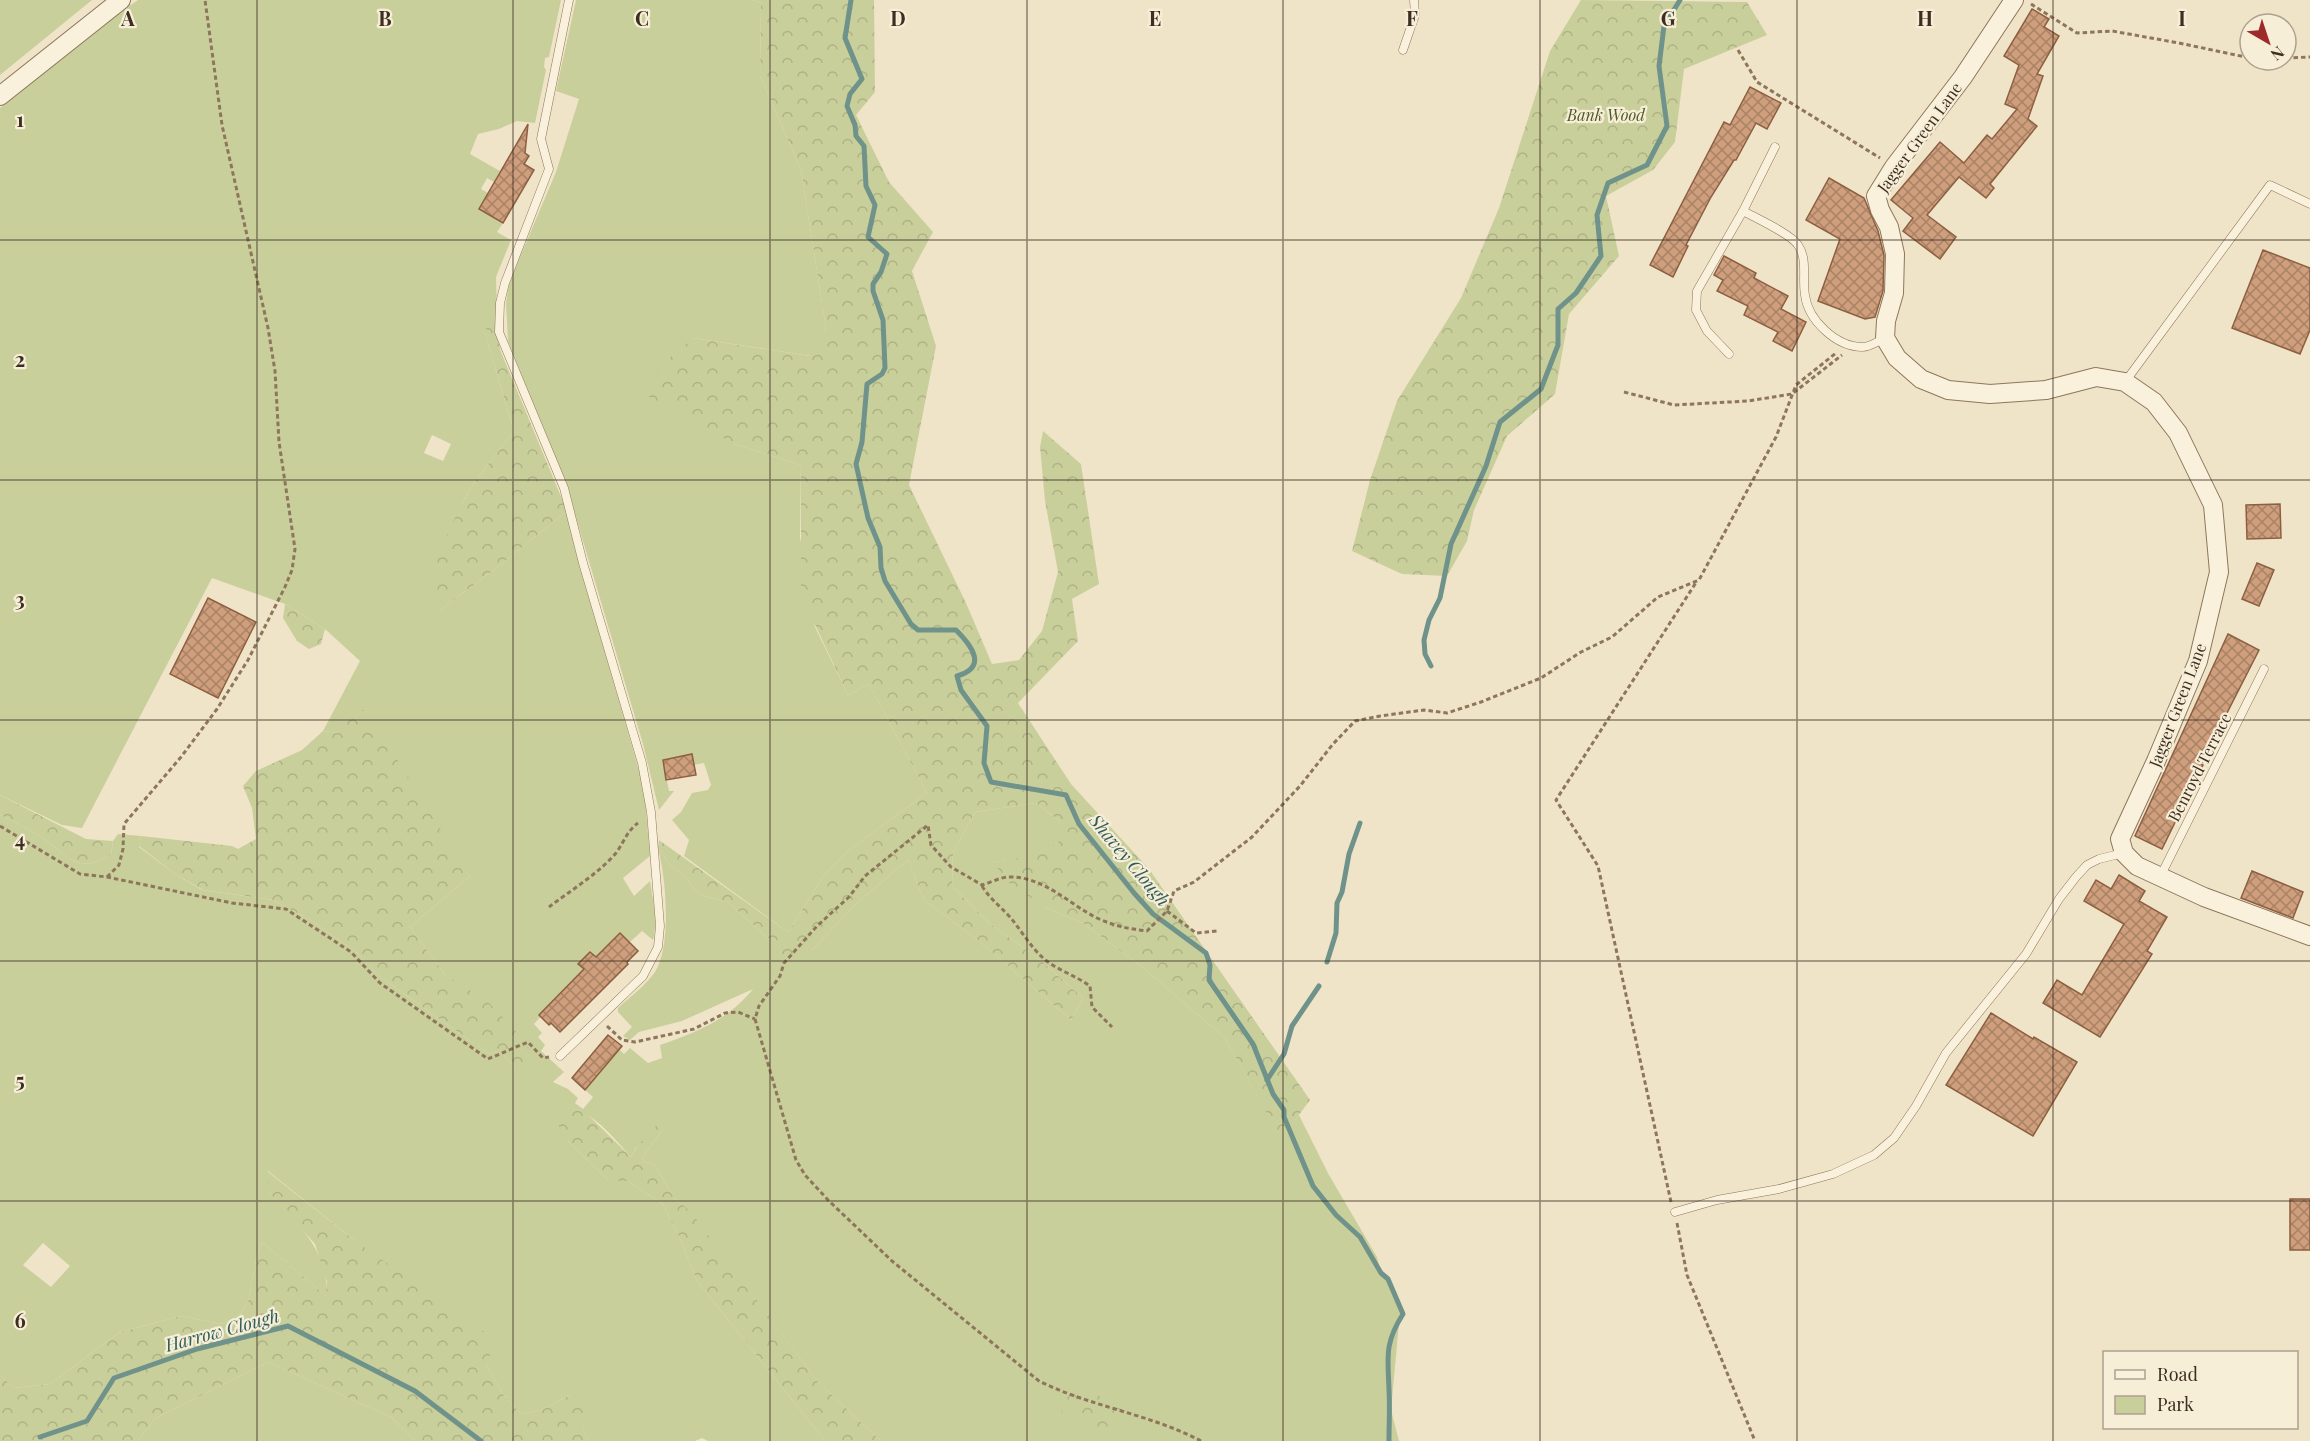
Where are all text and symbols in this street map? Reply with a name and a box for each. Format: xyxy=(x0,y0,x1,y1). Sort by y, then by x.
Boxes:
text: A xyxy=(120,4,135,31)
text: B xyxy=(378,4,392,31)
text: C xyxy=(635,4,649,31)
text: D xyxy=(890,4,906,31)
text: E xyxy=(1149,4,1161,31)
text: F xyxy=(1406,4,1418,31)
text: G xyxy=(1661,4,1676,31)
text: H xyxy=(1917,4,1933,31)
text: I xyxy=(2178,4,2186,31)
north arrow xyxy=(2238,12,2298,72)
text: N xyxy=(2266,42,2289,66)
street label: Jagger Green Lane xyxy=(1871,78,1966,197)
park label: Bank Wood xyxy=(1566,104,1646,125)
text: 1 xyxy=(16,105,24,132)
text: 2 xyxy=(15,345,25,372)
text: 3 xyxy=(15,585,25,612)
street label: Jagger Green Lane xyxy=(2143,640,2210,771)
street label: Benroyd Terrace xyxy=(2163,709,2235,825)
water label: Shavey Clough xyxy=(1084,808,1176,911)
text: 4 xyxy=(15,825,25,852)
text: 5 xyxy=(15,1066,25,1093)
water label: Harrow Clough xyxy=(161,1303,282,1357)
text: 6 xyxy=(14,1306,26,1333)
legend xyxy=(2103,1351,2298,1429)
text: Road xyxy=(2157,1362,2198,1386)
text: Park xyxy=(2157,1392,2194,1416)

